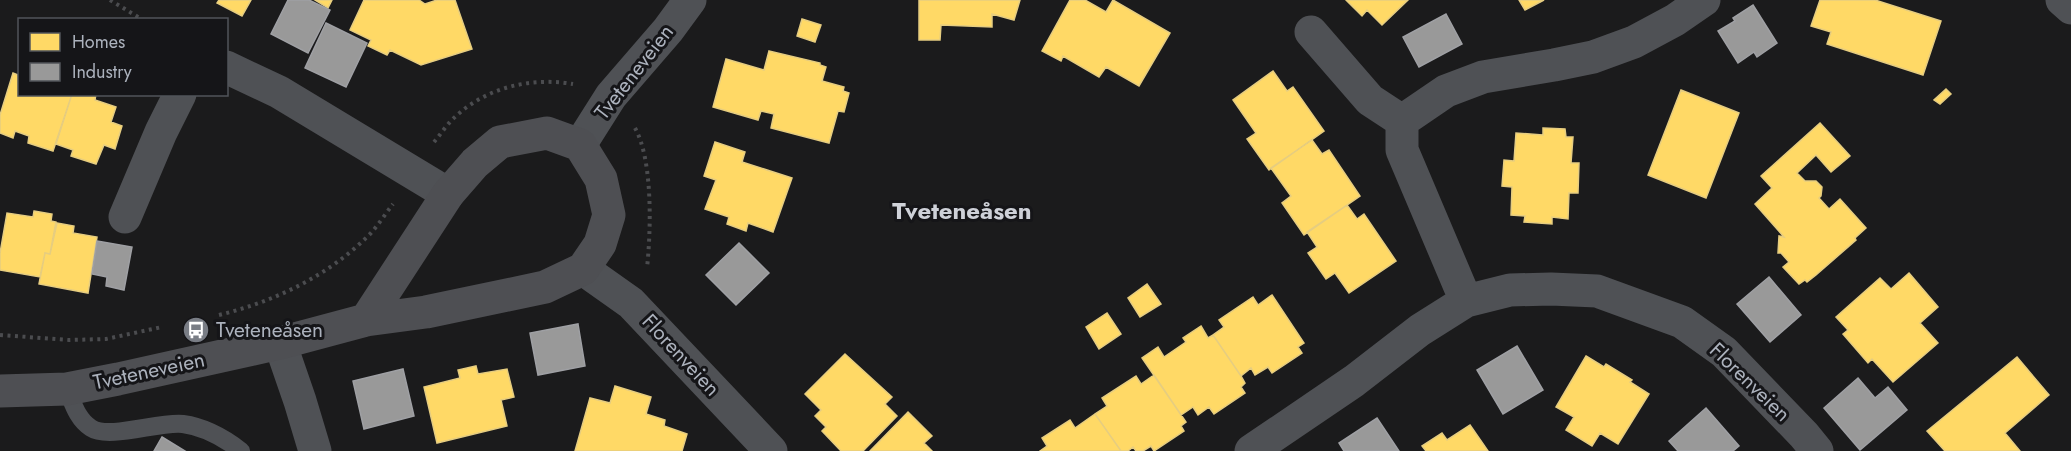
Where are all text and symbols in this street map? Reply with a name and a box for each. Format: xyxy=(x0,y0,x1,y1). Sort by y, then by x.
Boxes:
legend xyxy=(18,18,228,96)
street label: Tveteneveien xyxy=(587,18,681,126)
text: Homes xyxy=(72,29,125,55)
text: Industry xyxy=(72,59,132,85)
district label: Tveteneåsen xyxy=(892,193,1032,228)
street label: Florenveien xyxy=(635,307,727,403)
bus stop icon: Tveteneåsen xyxy=(181,315,211,345)
place label: Tveteneåsen xyxy=(216,315,323,345)
street label: Florenveien xyxy=(1703,336,1797,428)
street label: Tveteneveien xyxy=(90,345,208,397)

